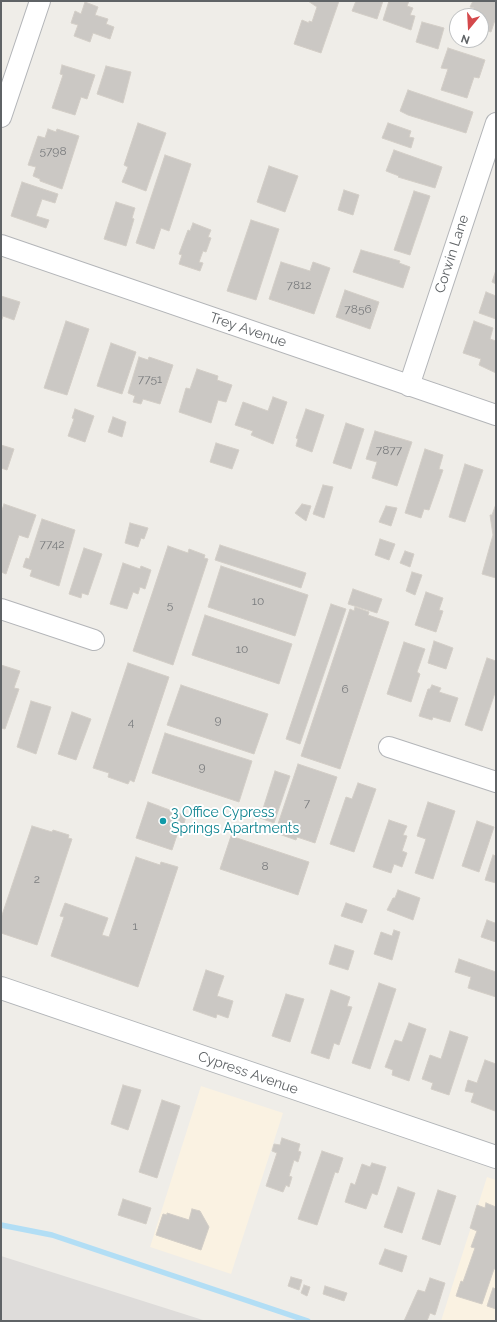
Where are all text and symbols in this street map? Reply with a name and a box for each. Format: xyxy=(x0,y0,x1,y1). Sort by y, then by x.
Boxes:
north arrow xyxy=(449,8,489,48)
text: N xyxy=(459,31,471,46)
house number: 5798 xyxy=(39,144,67,158)
street label: Corwin Lane xyxy=(431,213,473,295)
house number: 7812 xyxy=(287,278,311,292)
house number: 7856 xyxy=(344,302,372,316)
street label: Trey Avenue xyxy=(207,309,289,351)
house number: 7751 xyxy=(138,372,162,386)
house number: 7877 xyxy=(376,443,402,457)
house number: 7742 xyxy=(39,537,65,551)
house number: 10 xyxy=(252,594,264,608)
house number: 5 xyxy=(167,598,173,612)
house number: 10 xyxy=(236,642,248,656)
house number: 6 xyxy=(341,682,349,696)
house number: 9 xyxy=(214,713,222,727)
house number: 4 xyxy=(128,715,134,729)
house number: 9 xyxy=(198,760,206,774)
house number: 7 xyxy=(304,796,310,810)
place label: 3 Office Cypress Springs Apartments xyxy=(171,805,299,838)
marker: 3 Office Cypress Springs Apartments xyxy=(158,816,168,826)
house number: 8 xyxy=(261,859,269,873)
house number: 2 xyxy=(34,872,40,886)
house number: 1 xyxy=(132,919,138,933)
street label: Cypress Avenue xyxy=(196,1048,300,1098)

